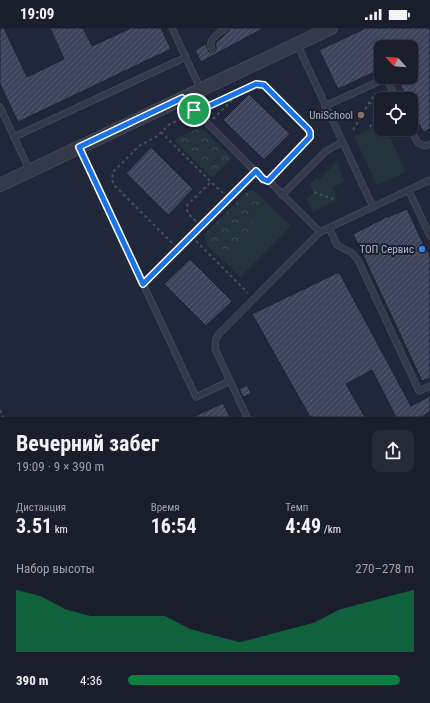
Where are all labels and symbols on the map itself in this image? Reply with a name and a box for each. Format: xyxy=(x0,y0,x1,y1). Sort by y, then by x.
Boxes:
north arrow xyxy=(374,40,418,84)
pin xyxy=(177,93,211,127)
place label: UniSchool xyxy=(309,109,353,122)
marker: UniSchool xyxy=(356,110,366,120)
place label: ТОП Сервис xyxy=(359,243,414,256)
marker: ТОП Сервис xyxy=(417,244,427,254)

